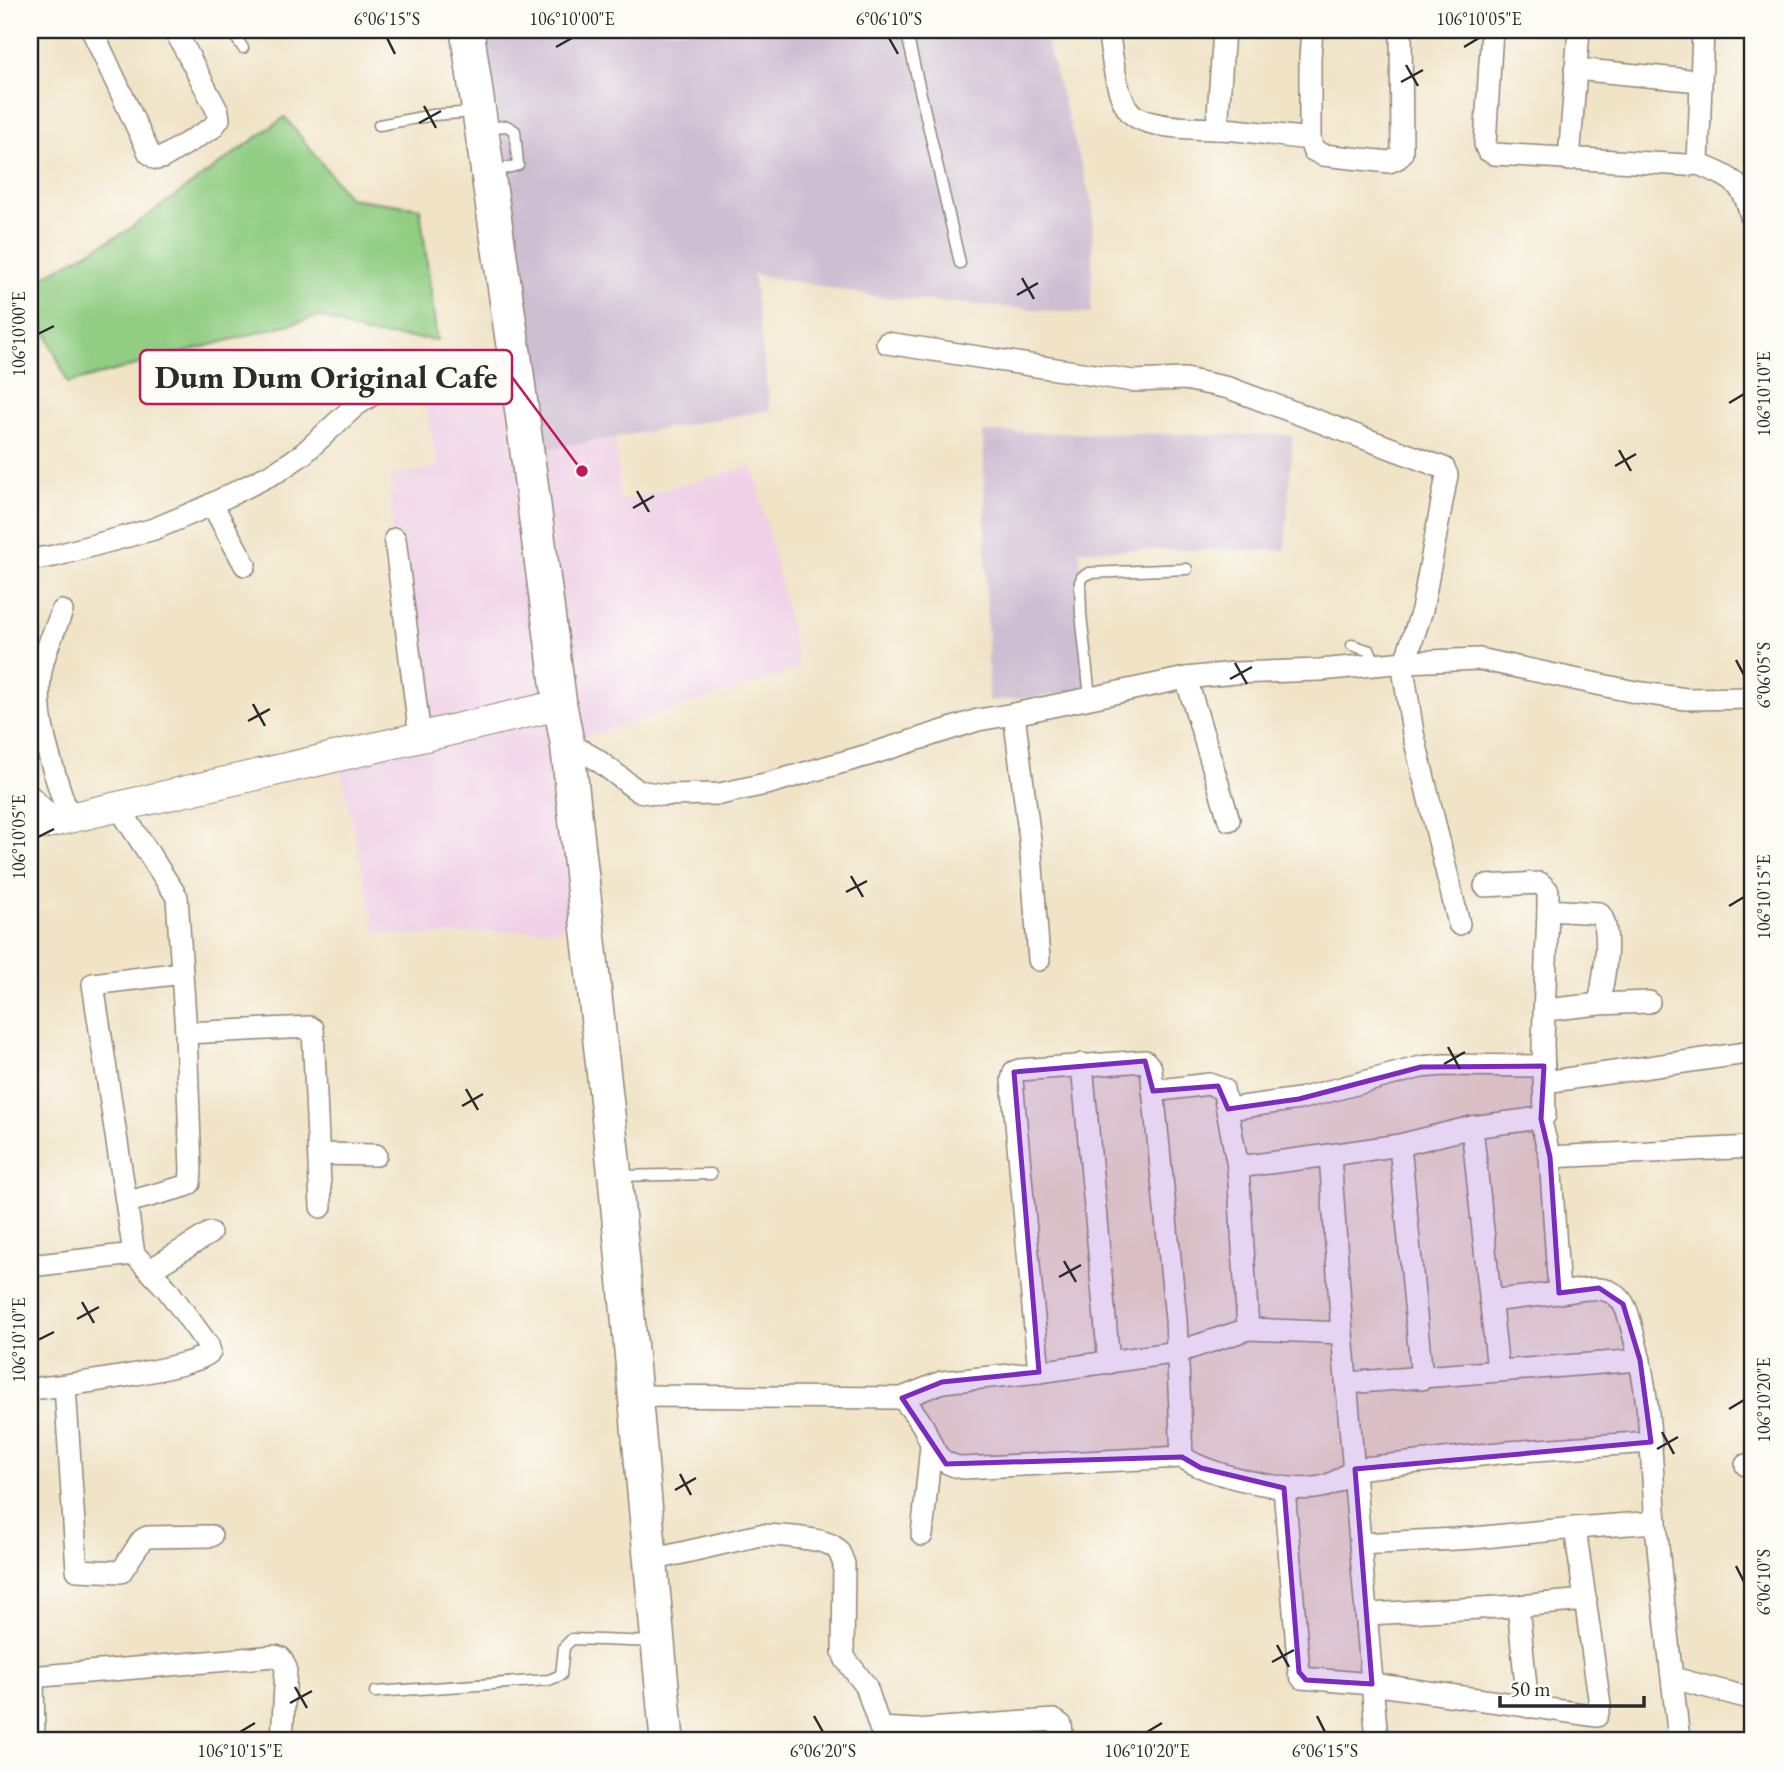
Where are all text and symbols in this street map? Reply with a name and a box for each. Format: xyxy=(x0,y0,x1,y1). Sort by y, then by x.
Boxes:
text: 6°06'15"S xyxy=(354,7,420,30)
text: 106°10'00"E xyxy=(529,7,615,30)
text: 6°06'10"S xyxy=(856,7,922,30)
text: 106°10'05"E xyxy=(1436,7,1522,30)
text: 106°10'00"E xyxy=(7,291,30,377)
callout: Dum Dum Original Cafe xyxy=(140,350,512,404)
text: 106°10'10"E xyxy=(1752,351,1775,437)
text: Dum Dum Original Cafe xyxy=(154,355,498,398)
text: 6°06'05"S xyxy=(1752,642,1775,708)
text: 106°10'05"E xyxy=(7,794,30,880)
text: 106°10'15"E xyxy=(1752,854,1775,940)
text: 106°10'10"E xyxy=(7,1297,30,1383)
text: 106°10'20"E xyxy=(1752,1357,1775,1443)
text: 6°06'10"S xyxy=(1752,1549,1775,1615)
scale bar xyxy=(1500,1665,1643,1709)
text: 50 m xyxy=(1510,1675,1551,1702)
text: 106°10'15"E xyxy=(197,1739,283,1762)
text: 6°06'20"S xyxy=(790,1739,856,1762)
text: 106°10'20"E xyxy=(1104,1739,1190,1762)
text: 6°06'15"S xyxy=(1292,1739,1358,1762)

